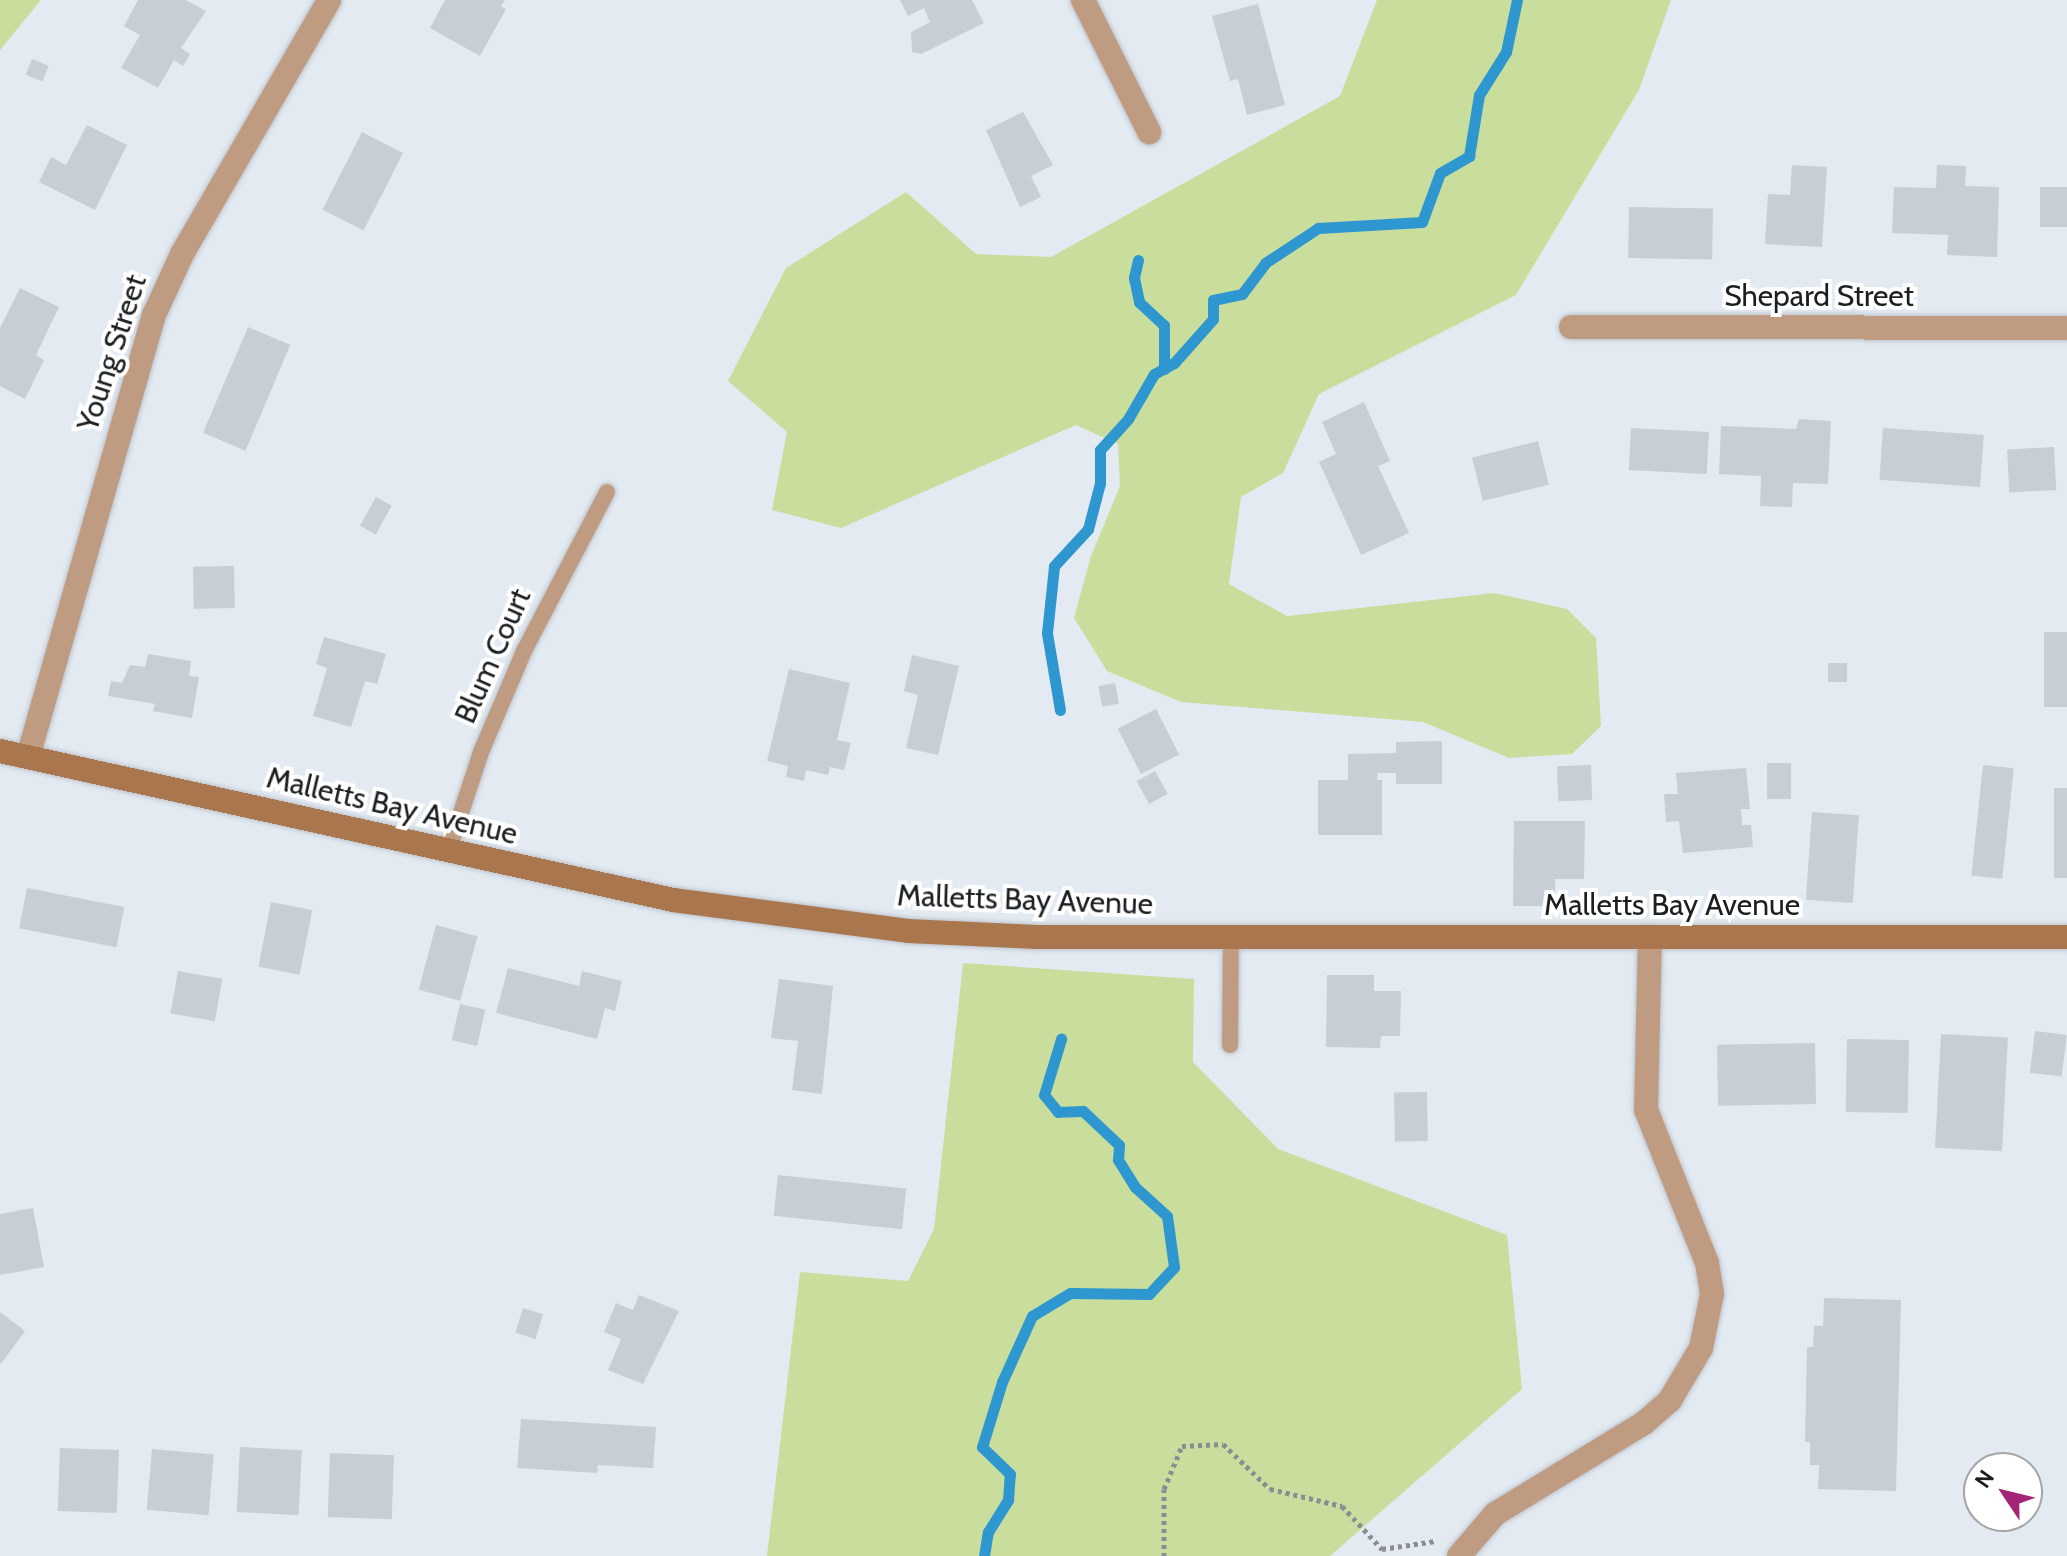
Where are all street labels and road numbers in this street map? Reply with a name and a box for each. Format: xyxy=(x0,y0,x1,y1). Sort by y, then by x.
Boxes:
street label: Young Street xyxy=(70,270,154,436)
street label: Shepard Street xyxy=(1724,278,1914,314)
street label: Blum Court xyxy=(447,583,539,729)
street label: Malletts Bay Avenue xyxy=(263,760,521,852)
street label: Malletts Bay Avenue xyxy=(896,878,1154,922)
street label: Malletts Bay Avenue xyxy=(1544,887,1800,923)

